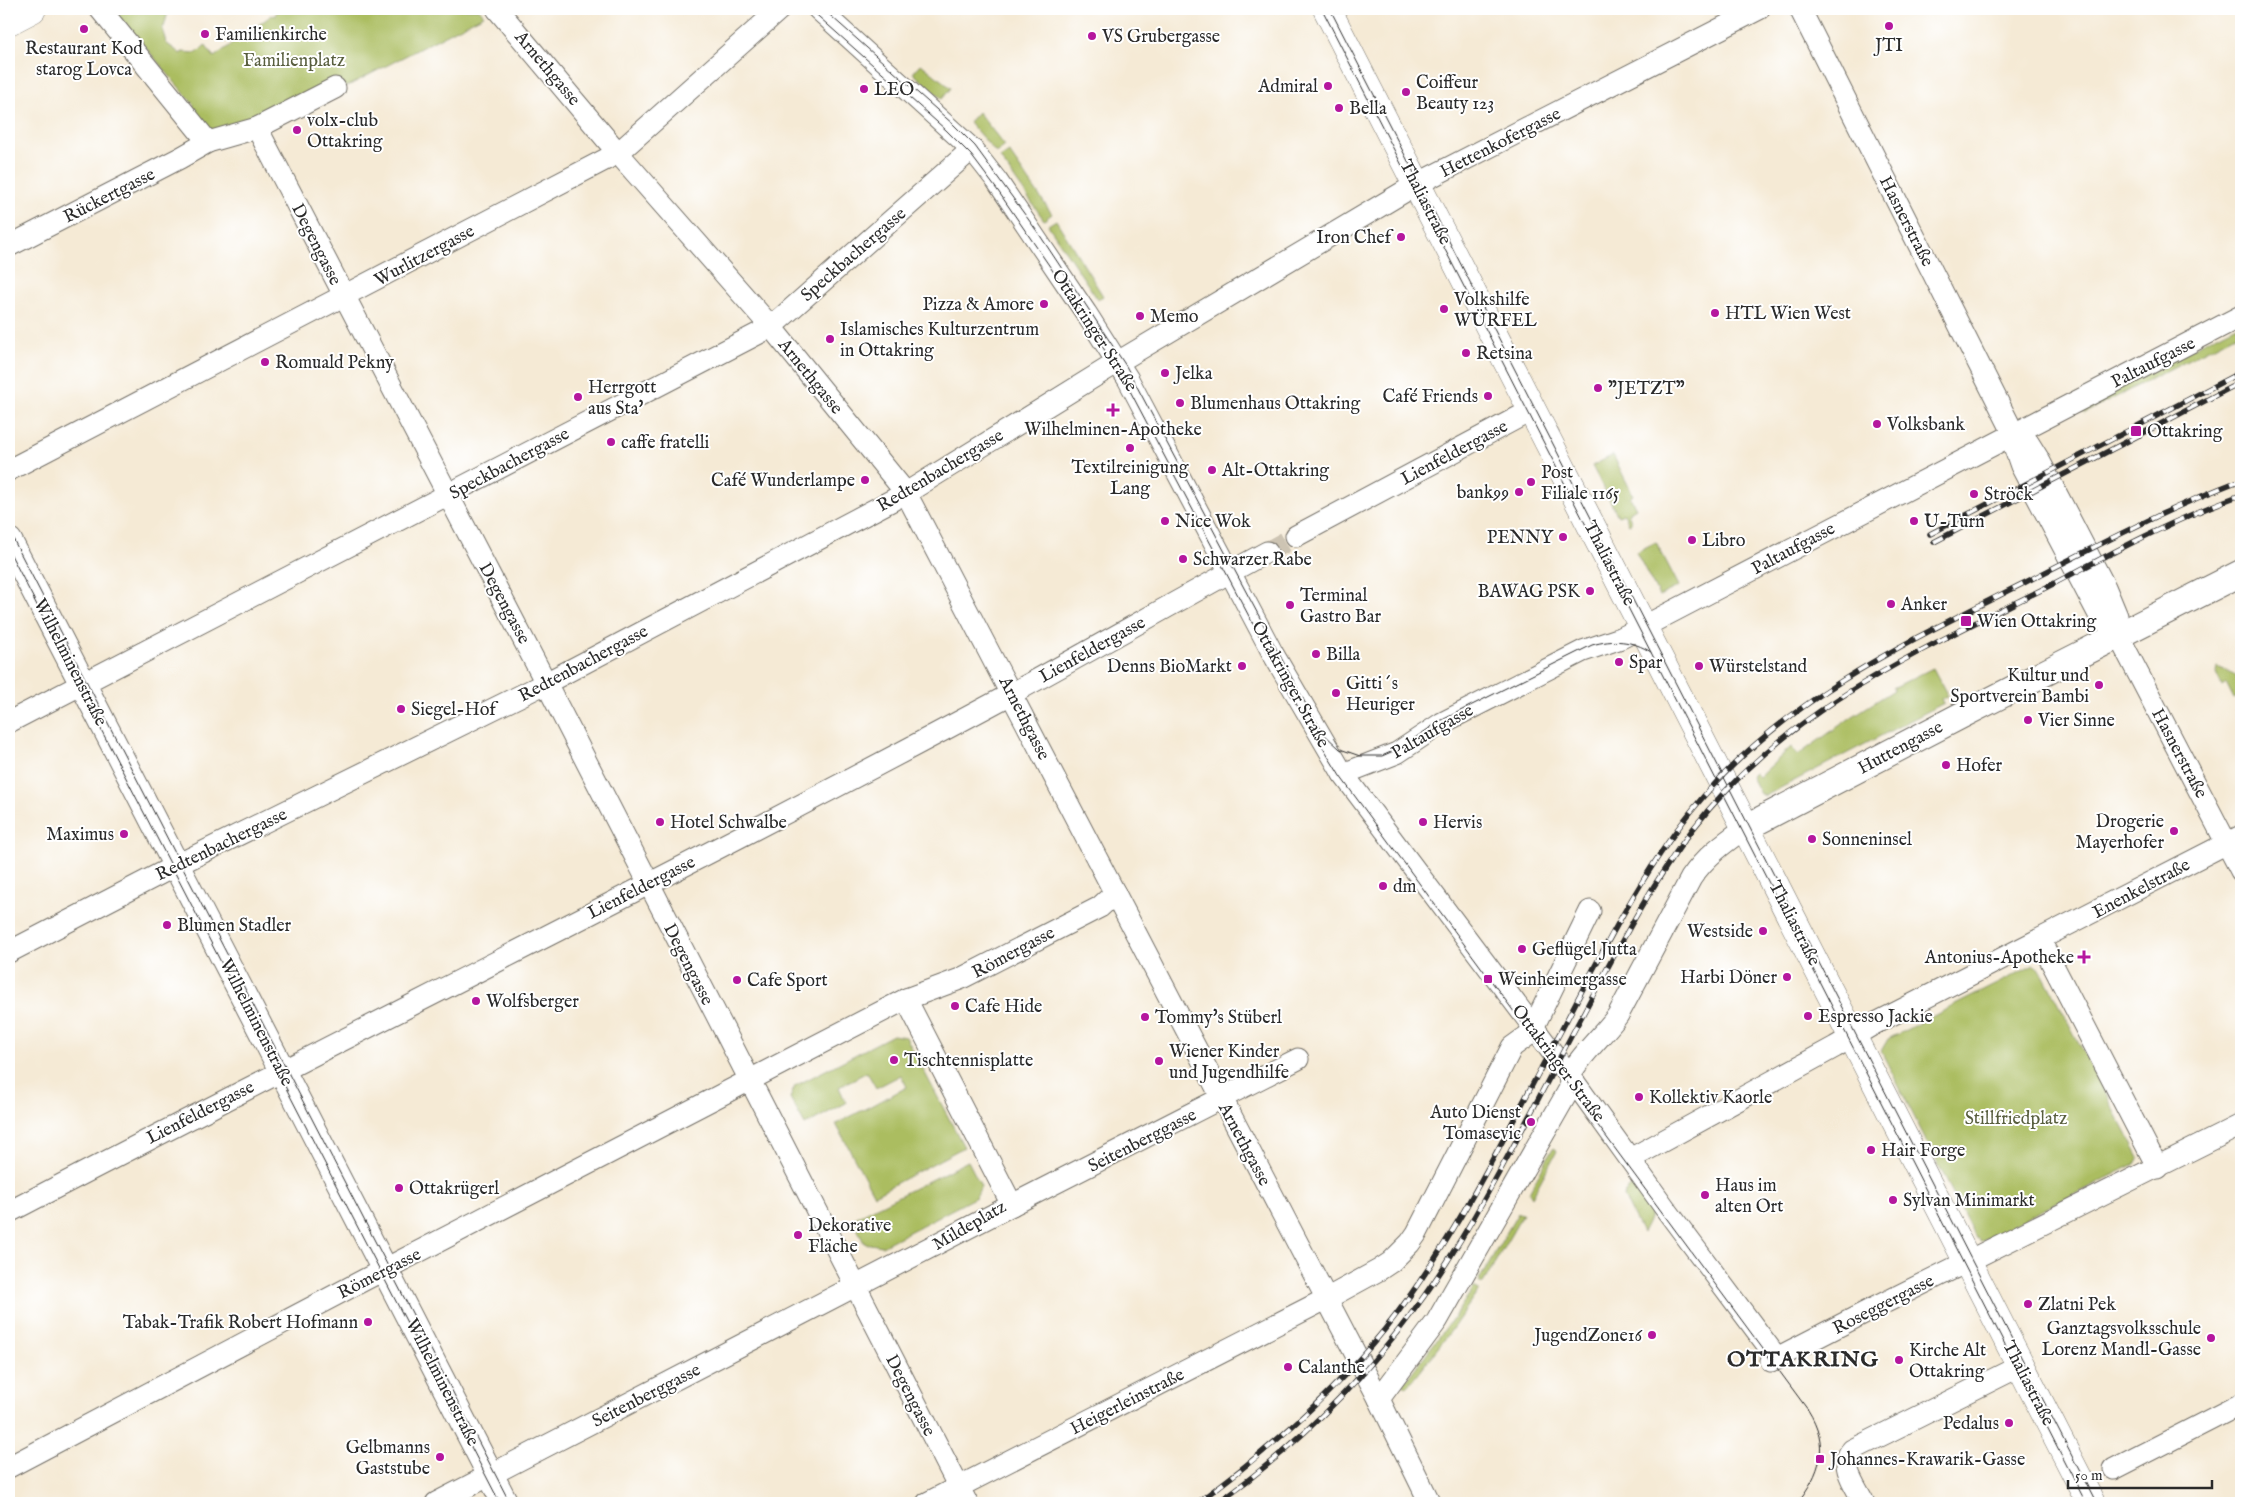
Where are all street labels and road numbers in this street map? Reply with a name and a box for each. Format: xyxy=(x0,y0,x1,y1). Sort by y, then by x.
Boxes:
street label: Arnethgasse xyxy=(508,26,585,111)
street label: Hettenkofergasse xyxy=(1436,103,1565,184)
street label: Thaliastraße xyxy=(1393,156,1456,249)
street label: Rückertgasse xyxy=(60,163,159,229)
street label: Hasnerstraße xyxy=(1873,173,1938,271)
street label: Degengasse xyxy=(285,200,346,289)
street label: Speckbachergasse xyxy=(796,203,912,307)
street label: Wurlitzergasse xyxy=(371,220,479,292)
street label: Ottakringer Straße xyxy=(1046,265,1142,396)
street label: Paltaufgasse xyxy=(2108,332,2200,394)
street label: Arnethgasse xyxy=(772,334,847,419)
street label: Lienfeldergasse xyxy=(1397,415,1512,491)
street label: Speckbachergasse xyxy=(446,423,574,506)
street label: Redtenbachergasse xyxy=(873,424,1008,518)
street label: Thaliastraße xyxy=(1577,517,1640,610)
street label: Paltaufgasse xyxy=(1748,518,1839,581)
street label: Degengasse xyxy=(473,559,535,648)
street label: Wilhelminenstraße xyxy=(28,595,112,730)
street label: Lienfeldergasse xyxy=(1036,612,1150,689)
street label: Ottakringer Straße xyxy=(1245,617,1334,752)
street label: Redtenbachergasse xyxy=(515,621,652,708)
street label: Arnethgasse xyxy=(992,672,1055,764)
street label: Paltaufgasse xyxy=(1387,700,1478,765)
street label: Hasnerstraße xyxy=(2145,705,2212,803)
street label: Huttengasse xyxy=(1854,716,1947,780)
street label: Redtenbachergasse xyxy=(152,804,291,887)
street label: Lienfeldergasse xyxy=(584,851,699,925)
street label: Enenkelstraße xyxy=(2089,854,2194,925)
street label: Thaliastraße xyxy=(1762,877,1825,970)
street label: Degengasse xyxy=(657,920,718,1009)
street label: Römergasse xyxy=(968,922,1059,985)
street label: Wilhelminenstraße xyxy=(214,955,298,1090)
street label: Ottakringer Straße xyxy=(1506,1000,1610,1127)
street label: Lienfeldergasse xyxy=(143,1076,258,1150)
street label: Arnethgasse xyxy=(1212,1098,1275,1190)
street label: Seitenberggasse xyxy=(1084,1104,1201,1179)
street label: Mildeplatz xyxy=(929,1196,1011,1257)
street label: Römergasse xyxy=(334,1244,425,1305)
street label: Roseggergasse xyxy=(1829,1270,1938,1341)
street label: Wilhelminenstraße xyxy=(400,1315,484,1450)
street label: Thaliastraße xyxy=(1996,1337,2059,1430)
street label: Degengasse xyxy=(879,1351,940,1440)
street label: Seitenberggasse xyxy=(588,1359,705,1434)
street label: Heigerleinstraße xyxy=(1067,1364,1189,1441)

